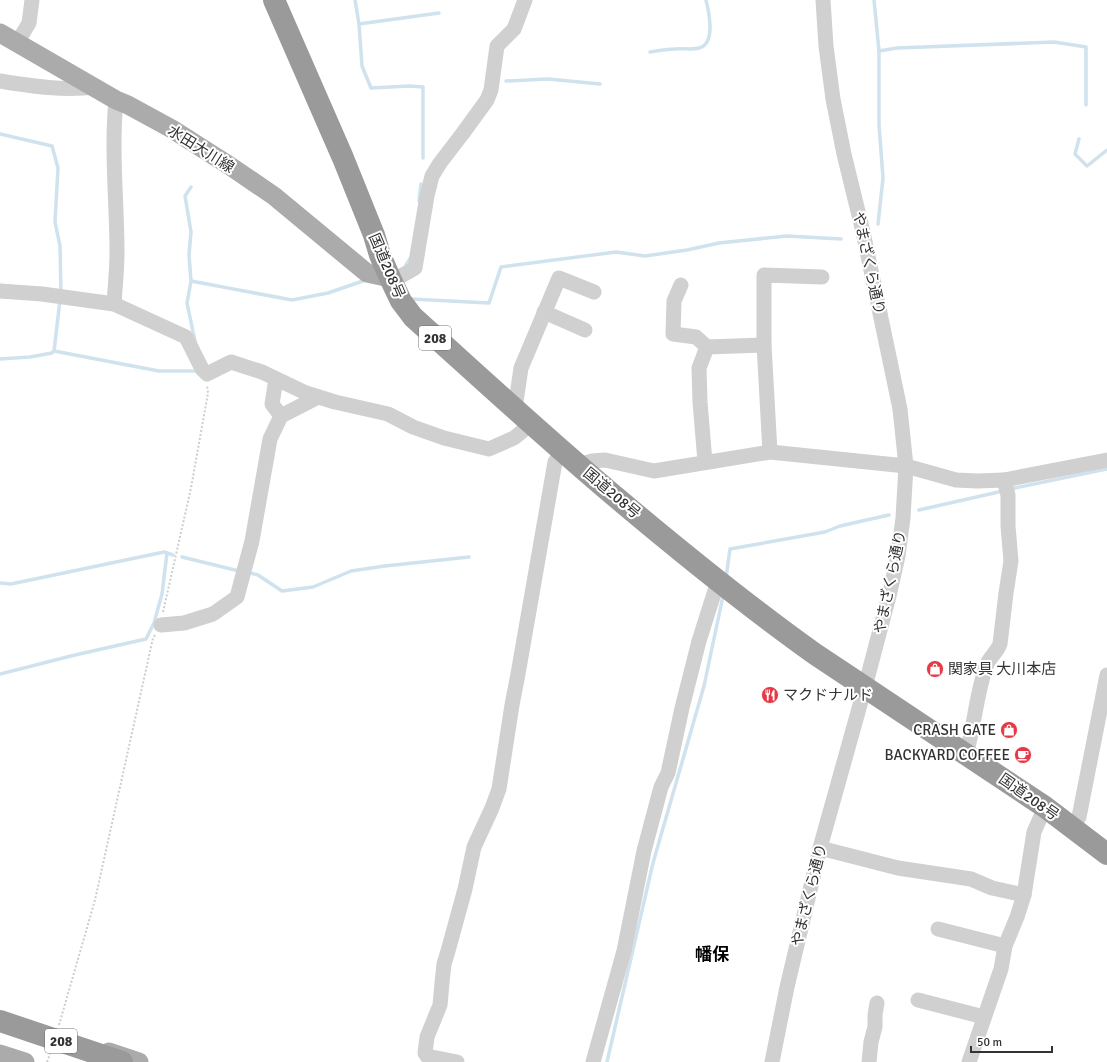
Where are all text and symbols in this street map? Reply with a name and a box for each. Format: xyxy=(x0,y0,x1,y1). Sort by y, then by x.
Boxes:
street label: 水田大川線 xyxy=(164,121,238,177)
street label: やまざくら通り xyxy=(849,210,889,316)
street label: 国道208号 xyxy=(365,231,409,301)
road number: 208 xyxy=(419,326,451,350)
street label: 国道208号 xyxy=(580,464,644,522)
street label: やまざくら通り xyxy=(870,529,910,635)
shop icon: 関家具 大川本店 xyxy=(925,659,945,679)
place label: 関家具 大川本店 xyxy=(948,660,1056,678)
restaurant icon: マクドナルド xyxy=(760,685,780,705)
place label: マクドナルド xyxy=(783,686,873,704)
shop icon: CRASH GATE xyxy=(999,720,1019,740)
place label: CRASH GATE xyxy=(913,721,996,739)
cafe icon: BACKYARD COFFEE xyxy=(1013,745,1033,765)
place label: BACKYARD COFFEE xyxy=(885,746,1010,764)
street label: 国道208号 xyxy=(995,770,1063,824)
street label: やまざくら通り xyxy=(788,842,830,948)
district label: 幡保 xyxy=(695,944,730,965)
scale bar xyxy=(971,1028,1052,1054)
road number: 208 xyxy=(45,1029,77,1053)
text: 50 m xyxy=(977,1035,1002,1050)

